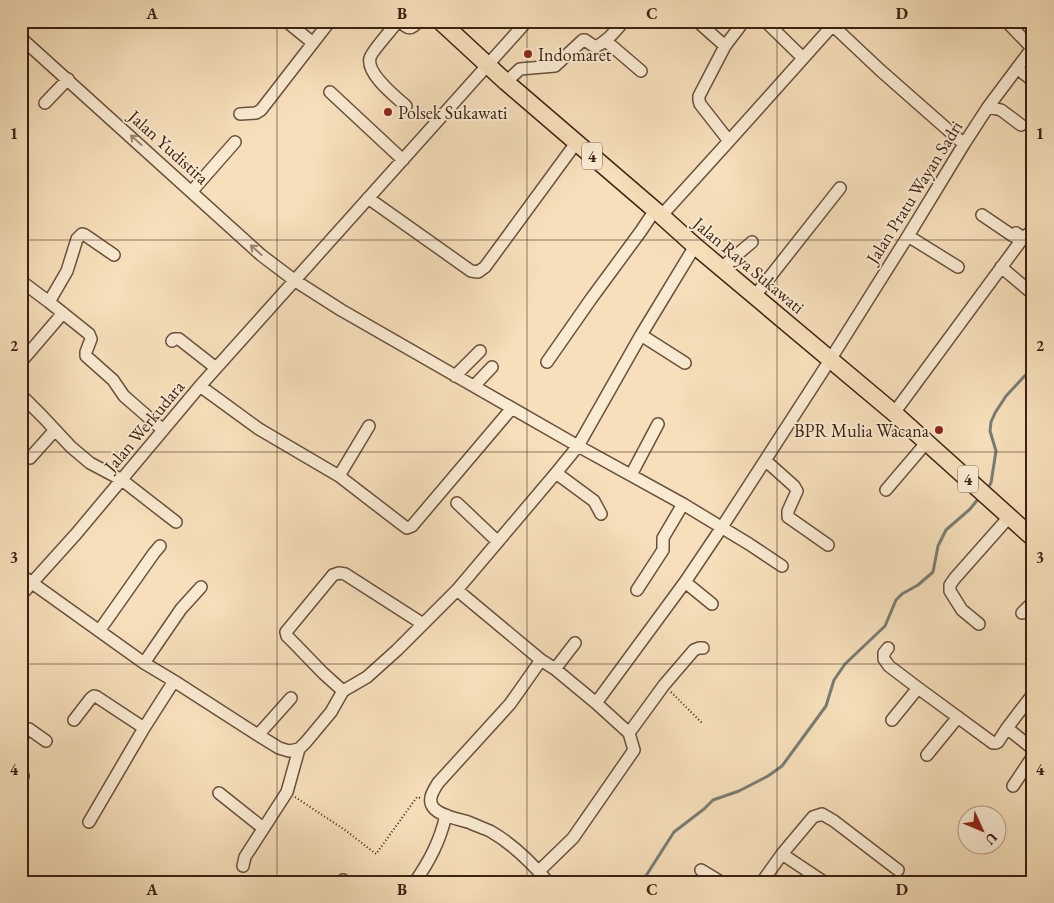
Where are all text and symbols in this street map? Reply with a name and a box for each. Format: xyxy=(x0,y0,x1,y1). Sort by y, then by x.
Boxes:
text: A xyxy=(145,3,158,24)
text: B xyxy=(397,3,407,24)
text: C xyxy=(646,3,658,24)
text: D xyxy=(896,3,908,24)
place label: Indomaret xyxy=(538,43,612,66)
marker: Indomaret xyxy=(522,48,534,60)
place label: Polsek Sukawati xyxy=(398,101,508,124)
street label: Jalan Yudistira xyxy=(123,104,215,190)
marker: Polsek Sukawati xyxy=(382,106,394,118)
street label: Jalan Pratu Wayan Sadri xyxy=(860,116,968,270)
text: 1 xyxy=(10,123,18,144)
text: 1 xyxy=(1036,123,1044,144)
one-way arrow xyxy=(129,135,142,146)
road number: 4 xyxy=(582,142,602,170)
street label: Jalan Raya Sukawati xyxy=(687,210,810,319)
one-way arrow xyxy=(250,244,263,256)
text: 2 xyxy=(10,335,19,356)
text: 2 xyxy=(1036,335,1045,356)
street label: Jalan Werkudara xyxy=(98,375,190,478)
place label: BPR Mulia Wacana xyxy=(794,419,930,442)
marker: BPR Mulia Wacana xyxy=(933,424,945,436)
road number: 4 xyxy=(958,466,978,492)
text: 3 xyxy=(10,547,18,568)
text: 3 xyxy=(1036,547,1044,568)
text: 4 xyxy=(10,759,19,780)
text: 4 xyxy=(1036,759,1045,780)
north arrow xyxy=(956,806,1006,856)
text: U xyxy=(981,829,1001,849)
text: A xyxy=(145,879,158,900)
text: B xyxy=(397,879,407,900)
text: C xyxy=(646,879,658,900)
text: D xyxy=(896,879,908,900)

